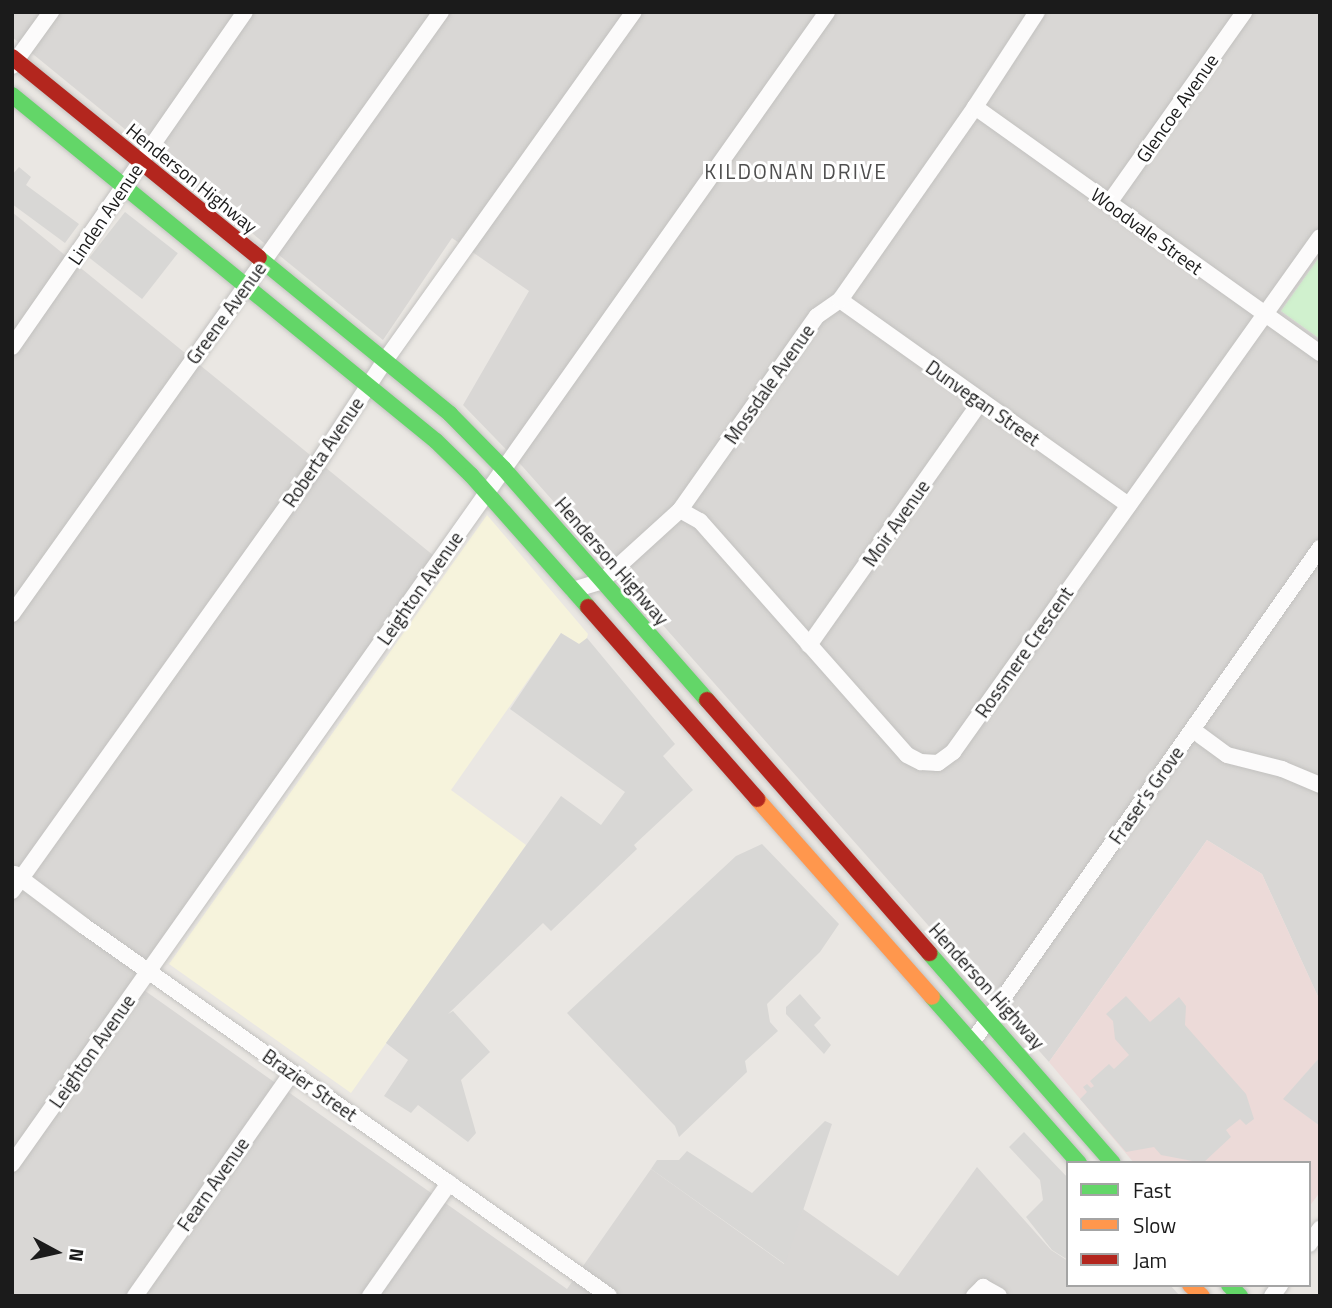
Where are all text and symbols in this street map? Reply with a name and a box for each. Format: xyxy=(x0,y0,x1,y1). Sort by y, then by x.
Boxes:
street label: Glencoe Avenue xyxy=(1131,49,1223,167)
street label: Henderson Highway xyxy=(122,118,262,238)
district label: KILDONAN DRIVE xyxy=(706,158,886,184)
street label: Linden Avenue xyxy=(63,159,147,269)
street label: Woodvale Street xyxy=(1087,183,1207,279)
street label: Greene Avenue xyxy=(181,257,271,369)
street label: Mossdale Avenue xyxy=(719,320,819,448)
street label: Dunvegan Street xyxy=(922,355,1044,451)
street label: Roberta Avenue xyxy=(278,393,368,511)
street label: Moir Avenue xyxy=(858,475,934,571)
street label: Henderson Highway xyxy=(550,492,674,630)
street label: Leighton Avenue xyxy=(372,527,468,649)
street label: Rossmere Crescent xyxy=(970,582,1078,722)
street label: Fraser's Grove xyxy=(1104,742,1188,848)
street label: Henderson Highway xyxy=(924,918,1050,1054)
street label: Leighton Avenue xyxy=(44,990,140,1112)
street label: Brazier Street xyxy=(258,1044,362,1126)
street label: Fearn Avenue xyxy=(172,1133,254,1235)
legend xyxy=(1066,1161,1311,1287)
text: Fast xyxy=(1133,1174,1171,1206)
text: Slow xyxy=(1133,1209,1176,1241)
north arrow xyxy=(21,1217,91,1287)
text: Jam xyxy=(1133,1244,1167,1276)
text: N xyxy=(62,1246,93,1264)

